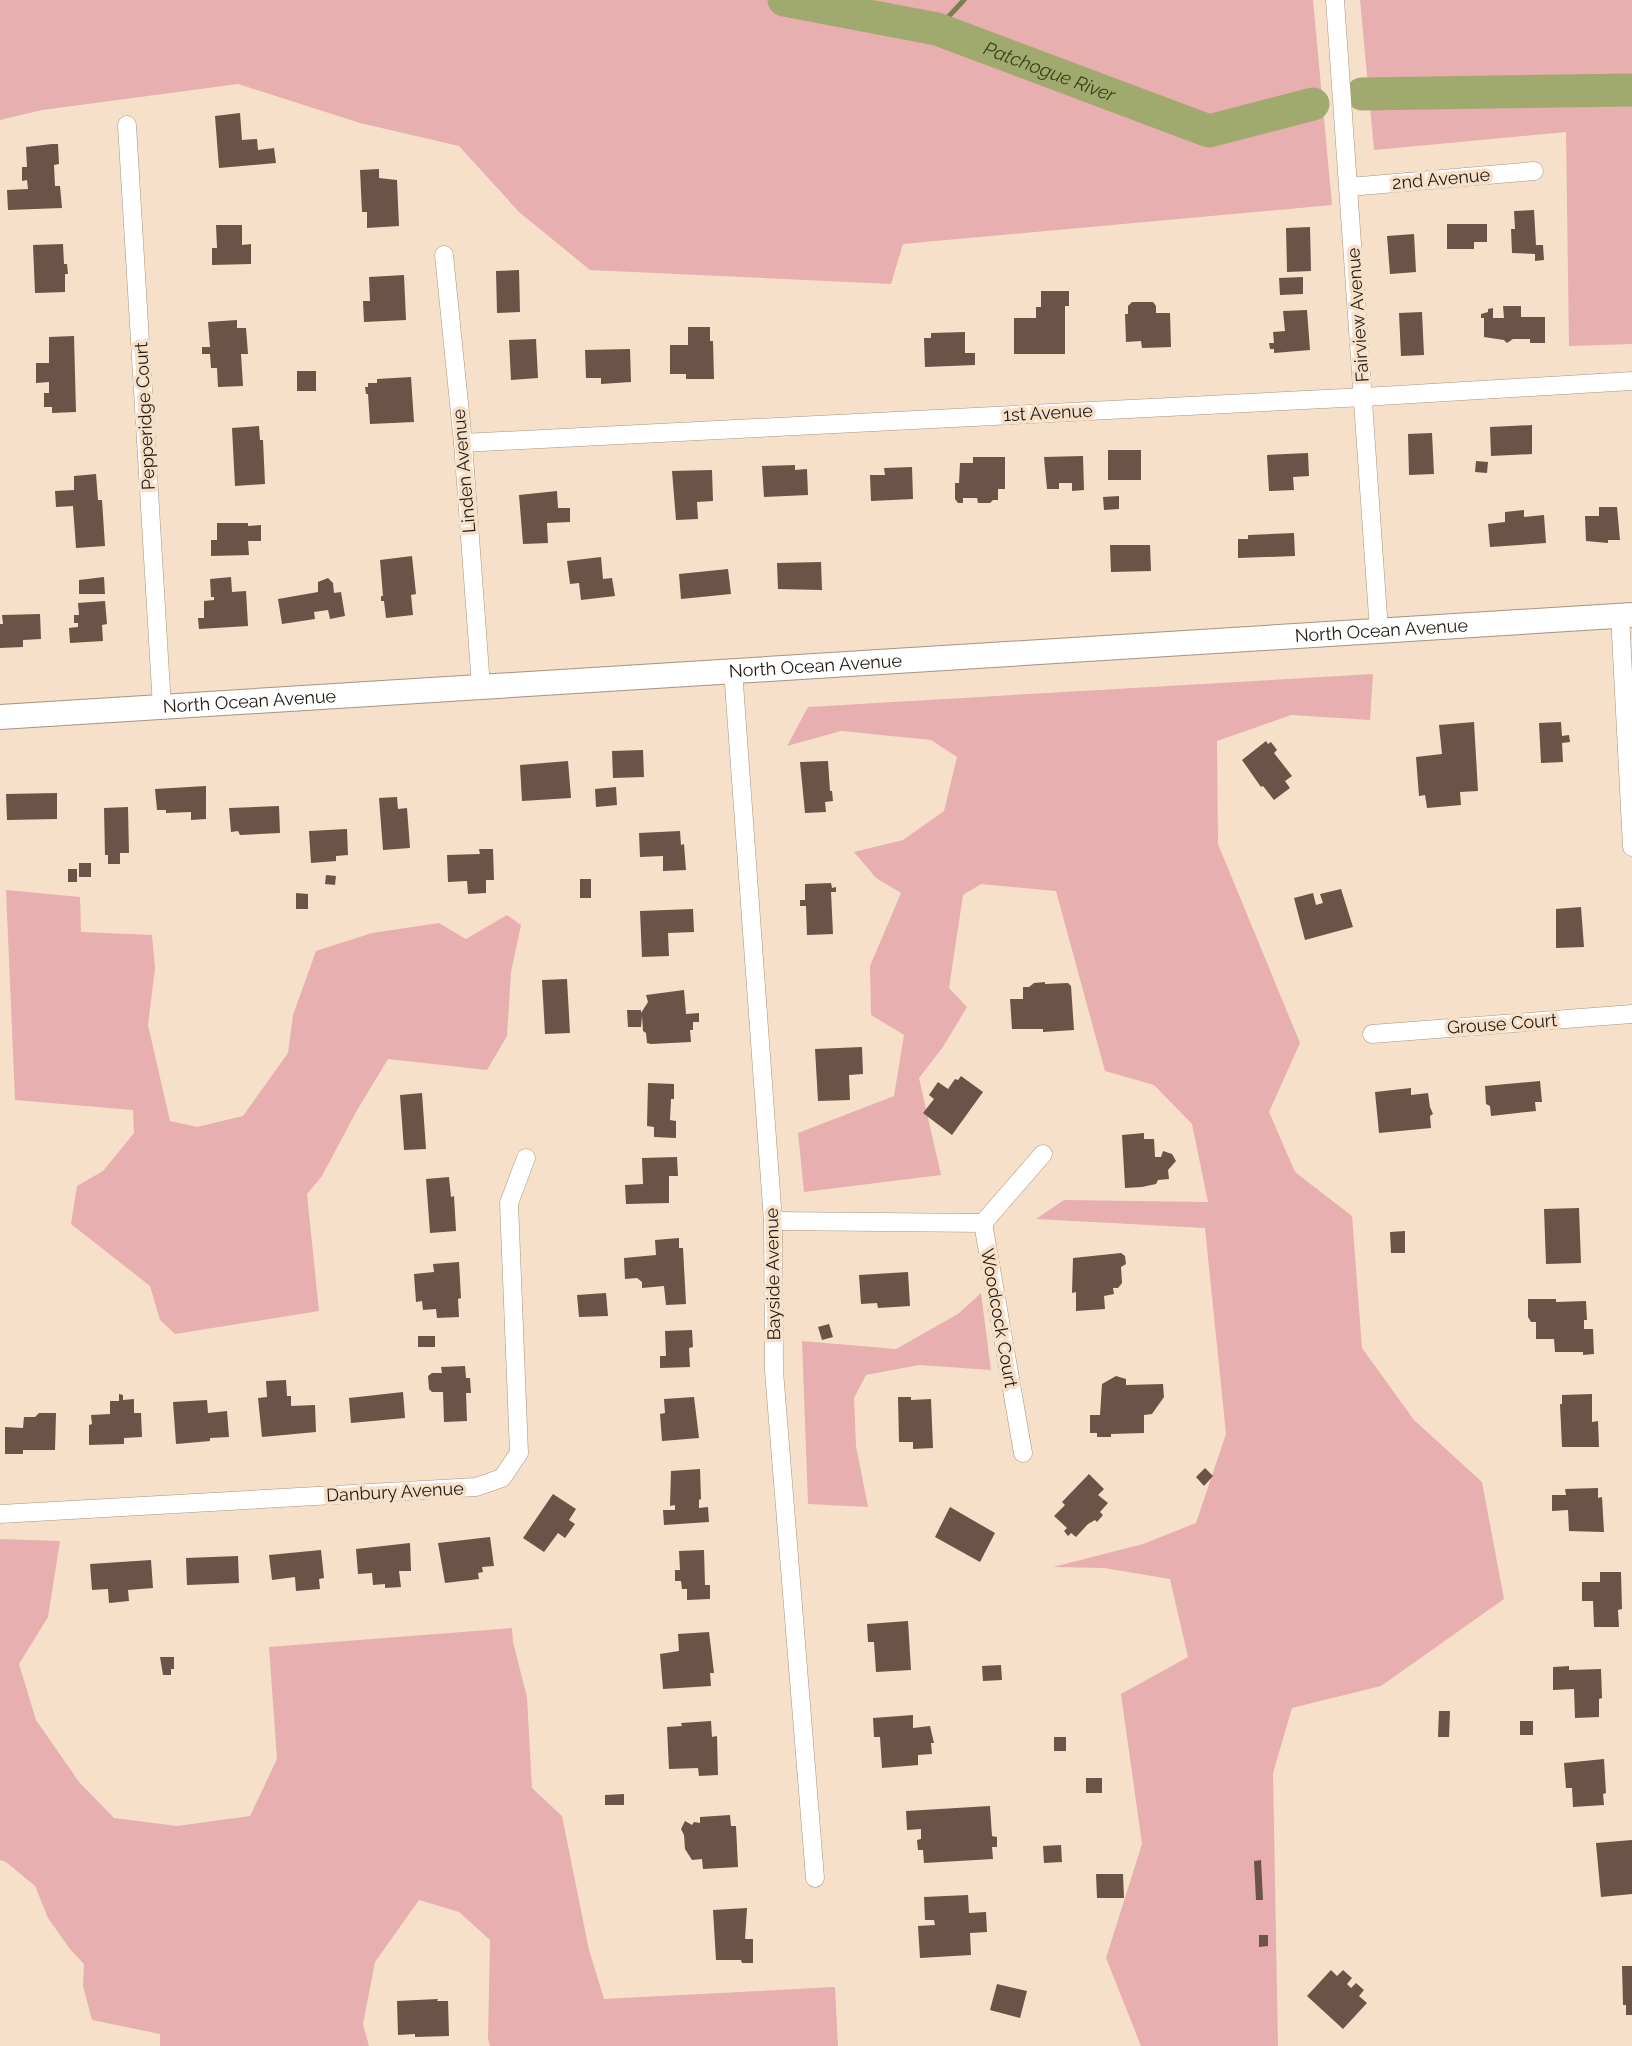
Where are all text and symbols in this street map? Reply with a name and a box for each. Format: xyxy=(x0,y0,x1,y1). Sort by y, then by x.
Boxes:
water label: Patchogue River xyxy=(981,37,1120,106)
street label: 2nd Avenue xyxy=(1391,164,1491,193)
street label: Fairview Avenue xyxy=(1342,247,1373,383)
street label: Pepperidge Court xyxy=(130,341,159,491)
street label: 1st Avenue xyxy=(1003,400,1094,425)
street label: Linden Avenue xyxy=(448,408,479,534)
street label: North Ocean Avenue xyxy=(1294,614,1469,646)
street label: North Ocean Avenue xyxy=(728,650,903,681)
street label: North Ocean Avenue xyxy=(162,685,337,717)
street label: Grouse Court xyxy=(1446,1009,1558,1038)
street label: Bayside Avenue xyxy=(761,1207,784,1340)
street label: Woodcock Court xyxy=(977,1247,1022,1389)
street label: Danbury Avenue xyxy=(326,1477,465,1506)

